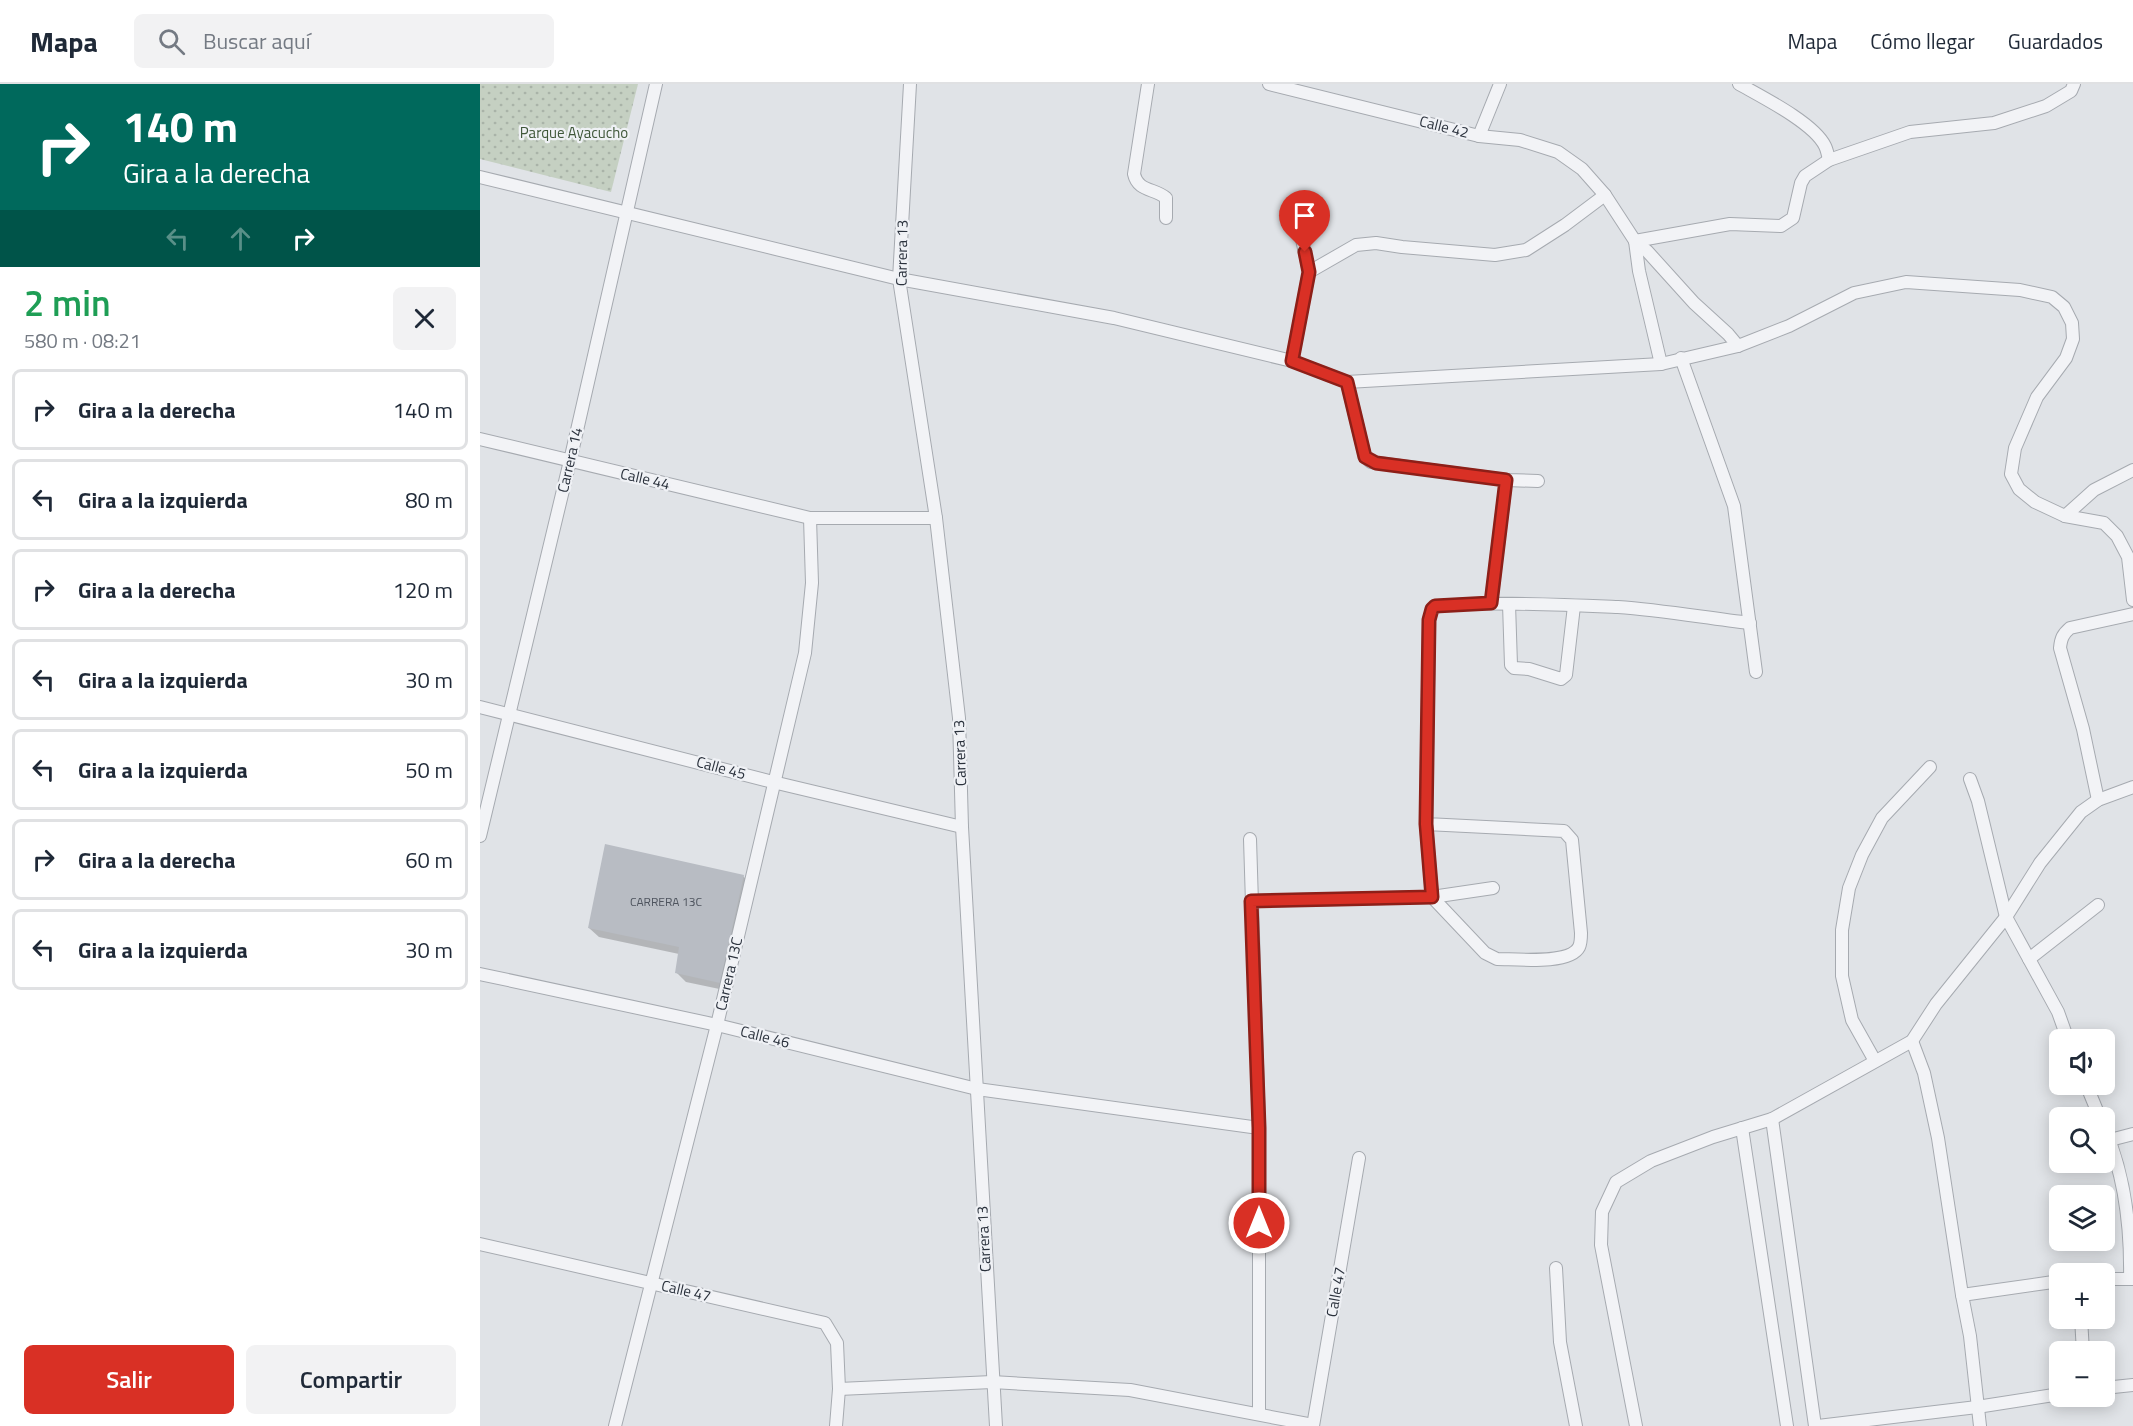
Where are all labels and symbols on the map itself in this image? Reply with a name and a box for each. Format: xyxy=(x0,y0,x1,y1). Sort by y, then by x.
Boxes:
street label: Calle 42 xyxy=(1417,109,1471,144)
park label: Parque Ayacucho xyxy=(520,121,628,144)
pin xyxy=(1279,190,1330,252)
street label: Carrera 13 xyxy=(889,220,914,286)
street label: Carrera 14 xyxy=(551,425,588,495)
street label: Calle 44 xyxy=(618,462,672,495)
street label: Carrera 13 xyxy=(947,719,972,787)
street label: Calle 45 xyxy=(694,750,748,785)
house number: CARRERA 13C xyxy=(630,892,703,911)
street label: Carrera 13C xyxy=(709,935,748,1013)
street label: Calle 46 xyxy=(738,1019,792,1054)
position arrow xyxy=(1227,1191,1291,1255)
street label: Carrera 13 xyxy=(970,1205,997,1273)
street label: Calle 47 xyxy=(1320,1265,1351,1319)
street label: Calle 47 xyxy=(659,1274,713,1307)

